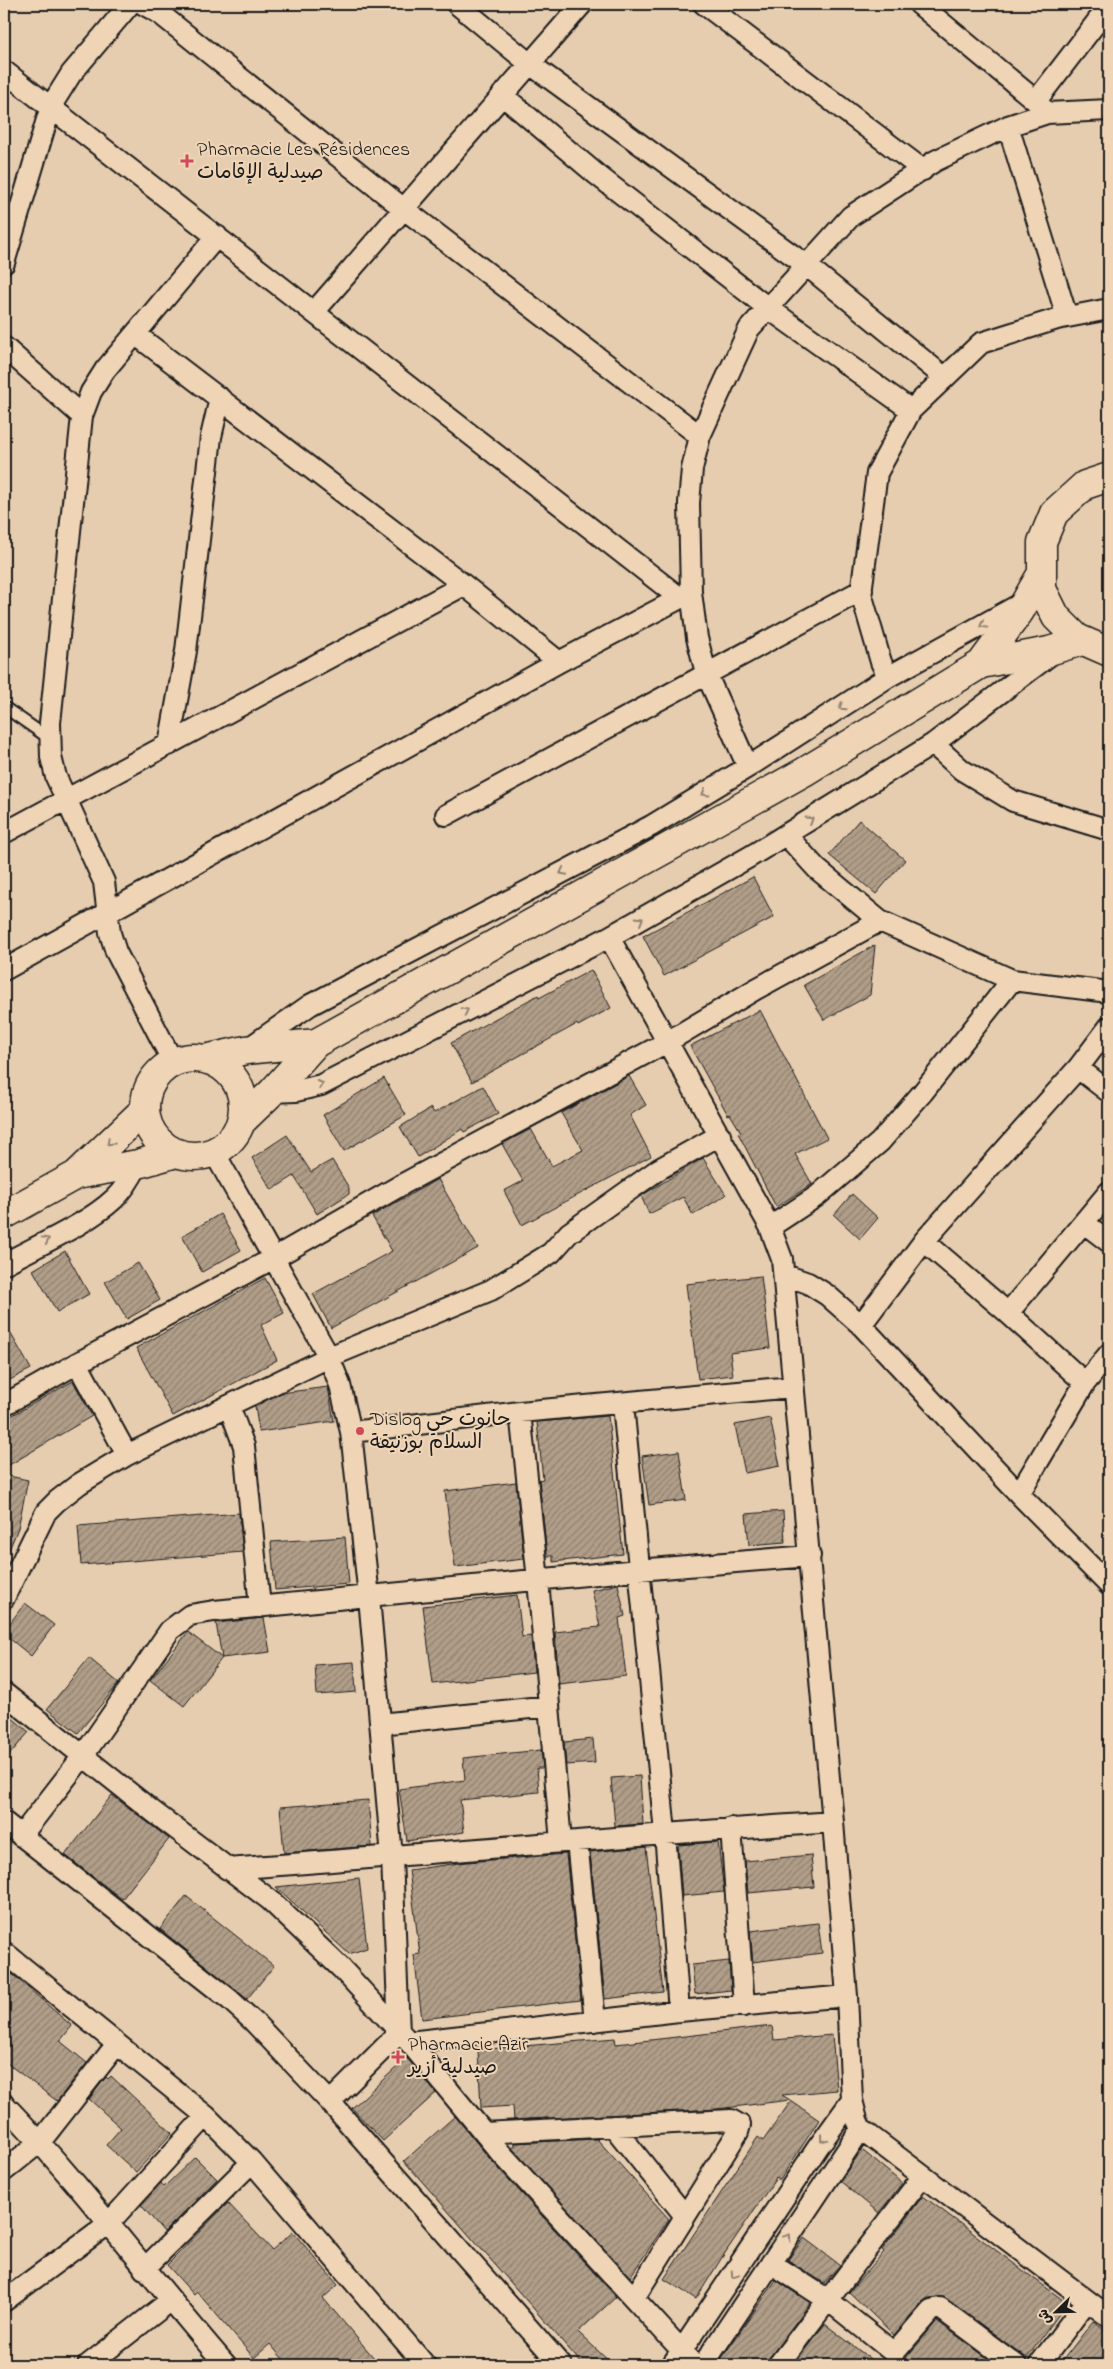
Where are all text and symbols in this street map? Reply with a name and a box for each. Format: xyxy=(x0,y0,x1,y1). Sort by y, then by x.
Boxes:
place label: Pharmacie Les Résidences صيدلية الإقامات xyxy=(197,136,410,188)
marker: Pharmacie Les Résidences صيدلية الإقامات xyxy=(181,155,193,167)
one-way arrow xyxy=(979,619,988,629)
one-way arrow xyxy=(839,700,848,710)
one-way arrow xyxy=(701,787,710,797)
one-way arrow xyxy=(805,817,814,827)
one-way arrow xyxy=(559,866,568,876)
one-way arrow xyxy=(634,916,643,926)
one-way arrow xyxy=(459,1007,468,1017)
one-way arrow xyxy=(315,1080,323,1090)
one-way arrow xyxy=(107,1136,116,1145)
one-way arrow xyxy=(41,1237,50,1247)
place label: Dislog حانوت حي السلام بوزنيقة xyxy=(369,1406,510,1458)
marker: Dislog حانوت حي السلام بوزنيقة xyxy=(354,1425,366,1437)
place label: Pharmacie Azir صيدلية أزير xyxy=(406,2031,529,2083)
marker: Pharmacie Azir صيدلية أزير xyxy=(392,2051,404,2063)
one-way arrow xyxy=(820,2134,829,2143)
one-way arrow xyxy=(782,2233,791,2243)
one-way arrow xyxy=(730,2270,740,2279)
north arrow xyxy=(1030,2286,1080,2336)
text: ش xyxy=(1033,2305,1058,2328)

